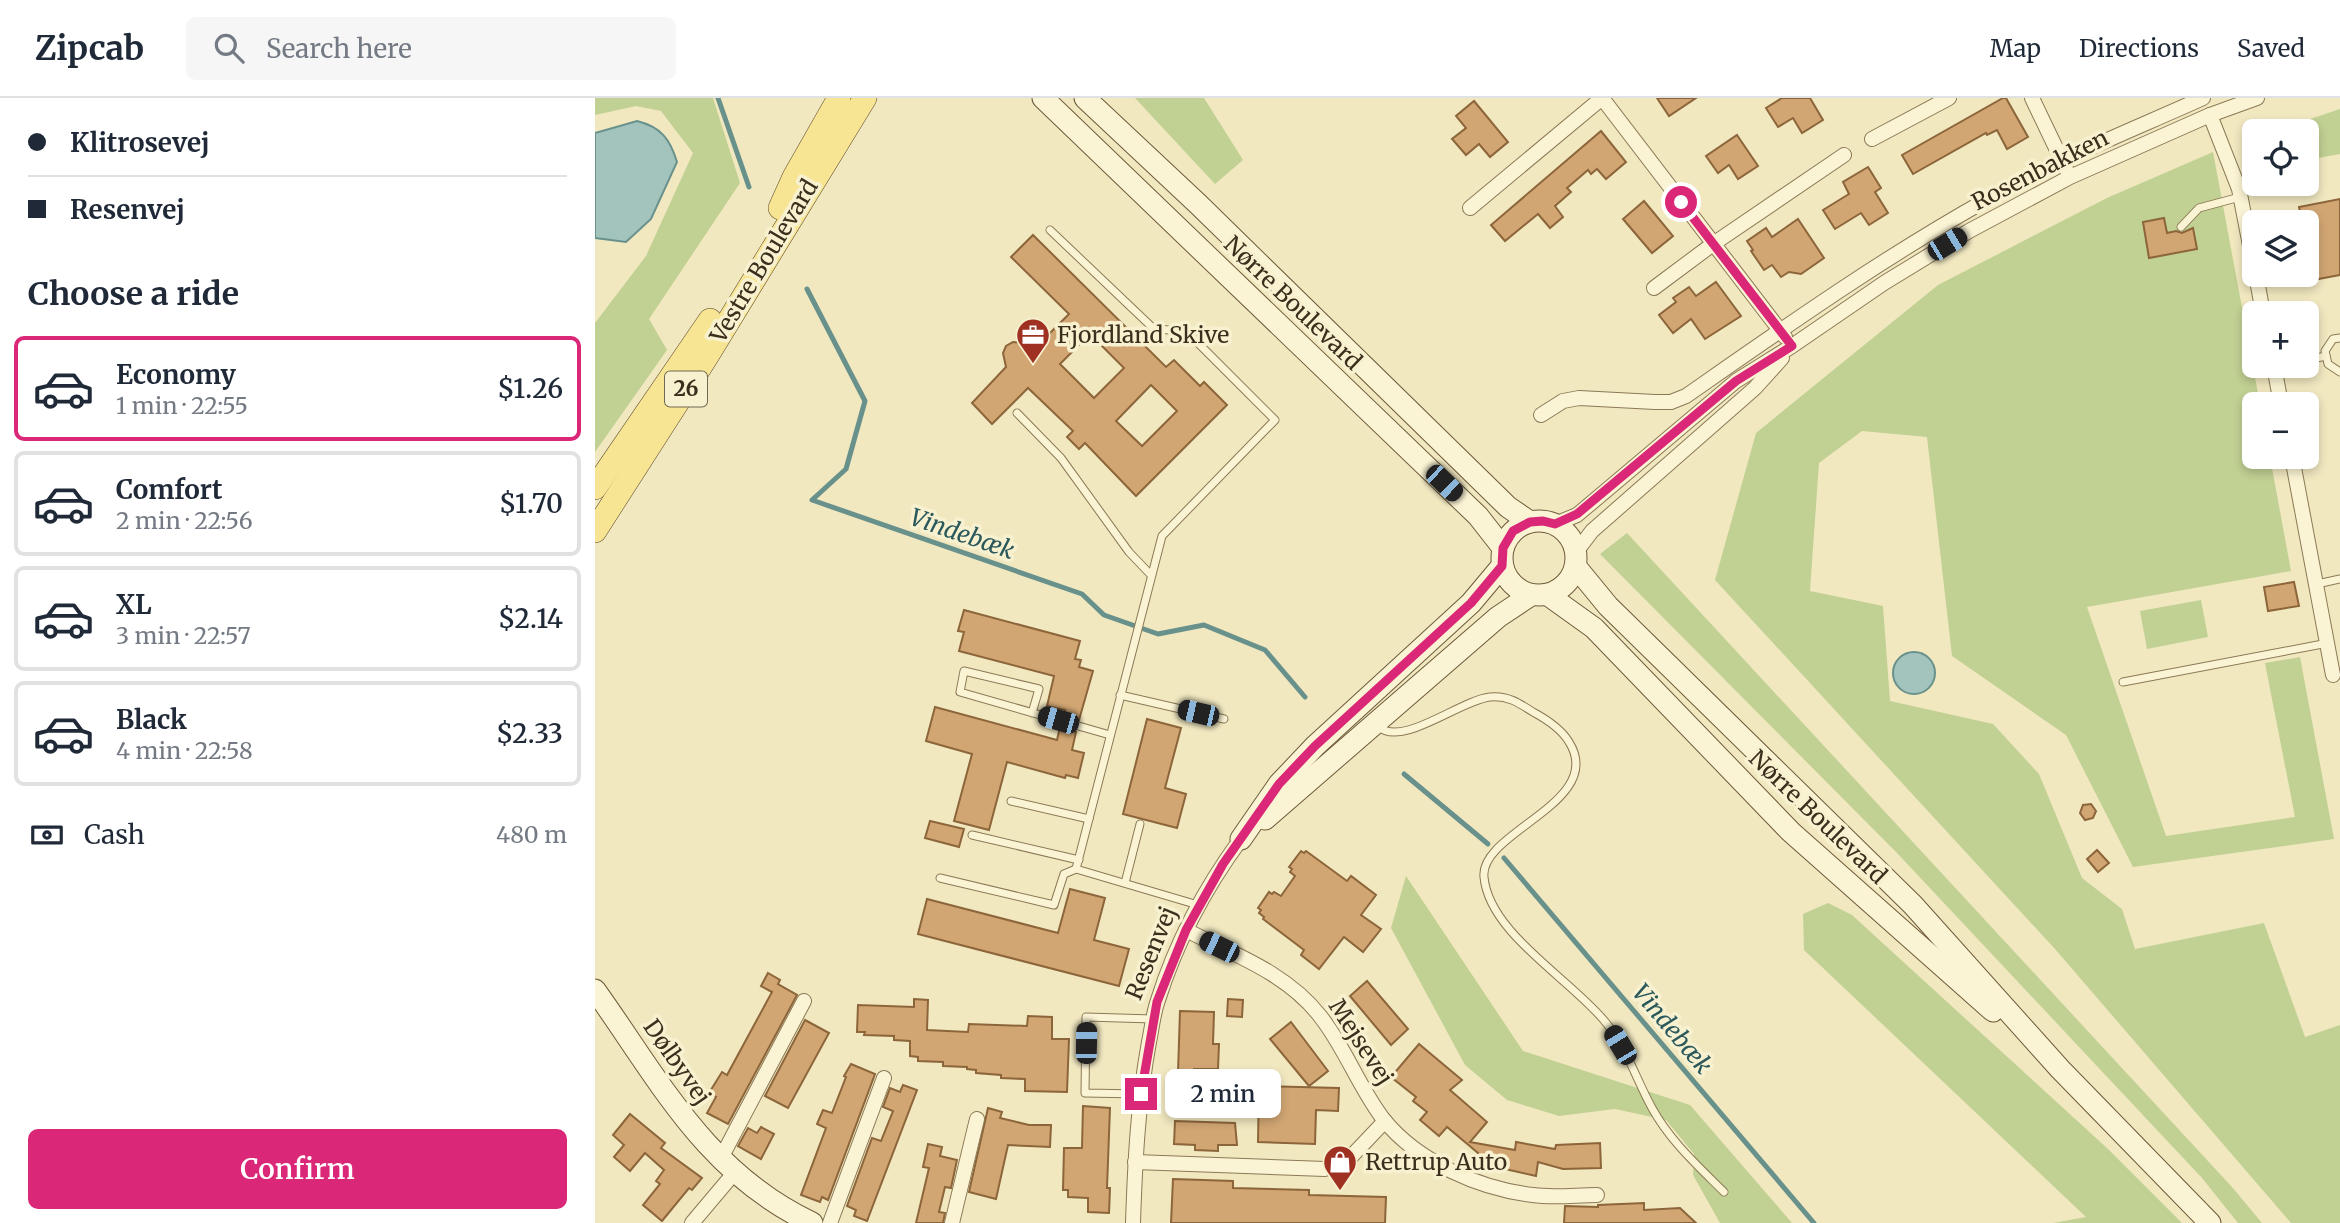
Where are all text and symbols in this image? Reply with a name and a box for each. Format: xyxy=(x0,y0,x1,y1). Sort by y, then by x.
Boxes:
search box xyxy=(186,17,676,80)
text: Zipcab xyxy=(35,28,144,69)
icon: search xyxy=(210,29,248,67)
text: Search here xyxy=(266,32,412,65)
text: Map xyxy=(1990,33,2041,64)
text: Directions xyxy=(2079,33,2199,64)
text: Saved xyxy=(2237,33,2305,64)
map controls xyxy=(2242,119,2319,469)
button: locate xyxy=(2242,119,2319,196)
street label: Rosenbakken xyxy=(1967,123,2113,216)
text: Klitrosevej xyxy=(70,126,210,159)
street label: Vestre Boulevard xyxy=(703,174,824,349)
route start xyxy=(1665,186,1697,218)
text: Resenvej xyxy=(70,193,185,226)
button: layers xyxy=(2242,210,2319,287)
car xyxy=(1924,224,1971,264)
street label: Nørre Boulevard xyxy=(1218,230,1368,376)
text: Choose a ride xyxy=(28,274,239,314)
button: + xyxy=(2242,301,2319,378)
office icon: Fjordland Skive xyxy=(1014,316,1052,365)
place label: Fjordland Skive xyxy=(1057,320,1229,349)
icon: car xyxy=(32,357,95,420)
text: Economy xyxy=(116,358,236,391)
text: $1.26 xyxy=(497,372,563,405)
road number: 26 xyxy=(665,372,707,406)
text: 1 min · 22:55 xyxy=(116,391,248,420)
button: − xyxy=(2242,392,2319,469)
car xyxy=(1422,461,1467,505)
icon: car xyxy=(32,472,95,535)
text: Comfort xyxy=(116,473,222,506)
text: $1.70 xyxy=(499,487,563,520)
water label: Vindebæk xyxy=(906,501,1018,566)
text: 2 min · 22:56 xyxy=(116,506,253,535)
icon: car xyxy=(32,587,95,650)
text: XL xyxy=(116,588,152,621)
text: $2.14 xyxy=(498,602,563,635)
text: 3 min · 22:57 xyxy=(116,621,251,650)
car xyxy=(1176,698,1221,728)
icon: car xyxy=(32,702,95,765)
text: Black xyxy=(116,703,187,736)
car xyxy=(1035,704,1082,736)
text: $2.33 xyxy=(496,717,563,750)
text: 4 min · 22:58 xyxy=(116,736,253,765)
street label: Nørre Boulevard xyxy=(1743,744,1893,890)
icon: cash xyxy=(28,816,66,854)
text: Cash xyxy=(84,818,145,851)
text: 480 m xyxy=(496,820,567,849)
street label: Resenvej xyxy=(1119,902,1182,1004)
car xyxy=(1196,928,1243,966)
water label: Vindebæk xyxy=(1626,977,1719,1080)
street label: Mejsevej xyxy=(1323,993,1400,1090)
street label: Dølbyvej xyxy=(637,1013,717,1110)
car xyxy=(1076,1022,1097,1064)
car xyxy=(1601,1022,1640,1068)
callout: 2 min xyxy=(1165,1070,1281,1118)
route end xyxy=(1125,1078,1157,1110)
text: 2 min xyxy=(1191,1079,1255,1108)
button: Confirm xyxy=(28,1129,567,1209)
shop icon: Rettrup Auto xyxy=(1321,1143,1359,1192)
place label: Rettrup Auto xyxy=(1365,1147,1507,1176)

